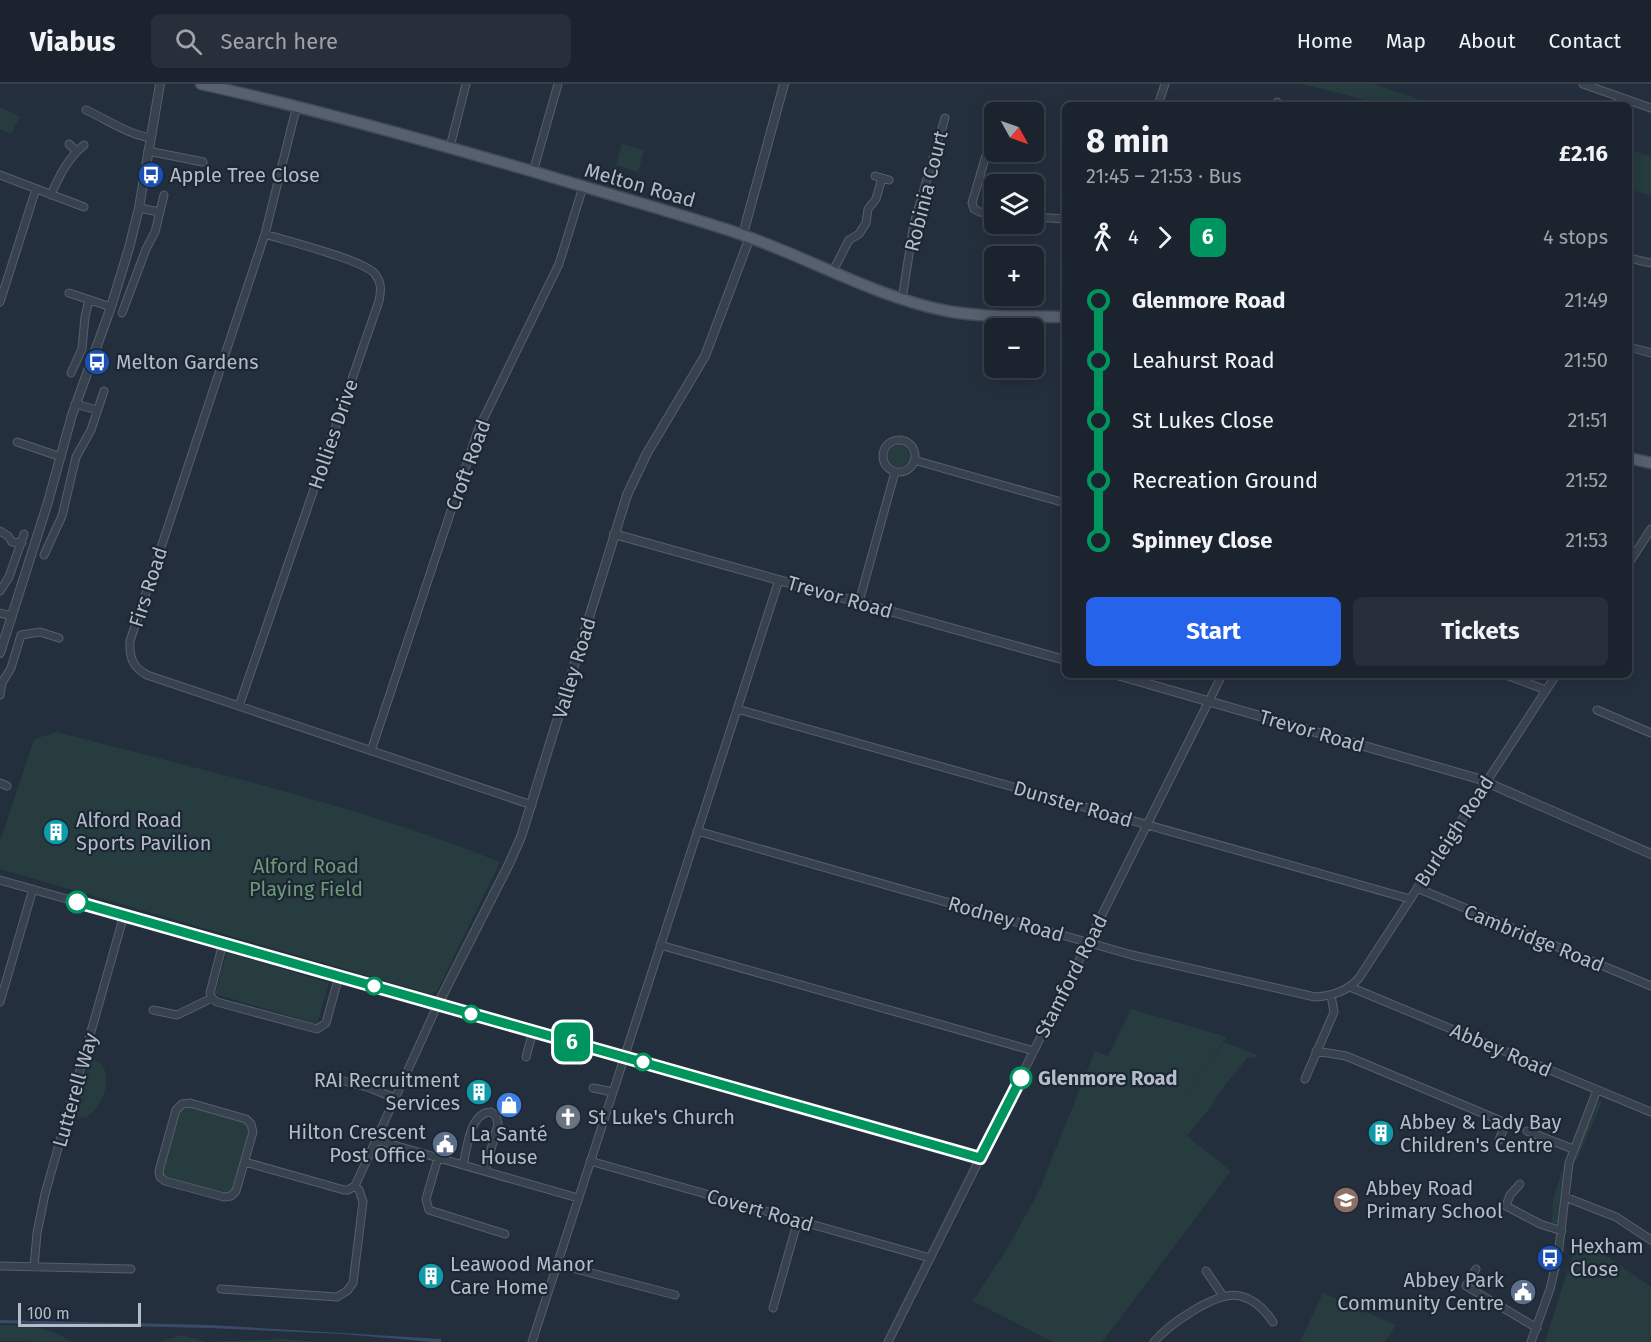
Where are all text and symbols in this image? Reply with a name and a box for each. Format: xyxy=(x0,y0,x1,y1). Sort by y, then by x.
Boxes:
search box xyxy=(151,14,571,68)
text: Viabus xyxy=(30,25,115,58)
icon: search xyxy=(172,25,205,58)
text: Search here xyxy=(220,28,338,55)
text: Home xyxy=(1297,28,1353,54)
text: Map xyxy=(1386,28,1426,54)
text: About xyxy=(1459,28,1516,54)
text: Contact xyxy=(1549,28,1621,54)
north arrow xyxy=(984,102,1044,162)
map controls xyxy=(984,102,1044,378)
text: 8 min xyxy=(1086,121,1169,161)
street label: Robinia Court xyxy=(899,127,953,254)
text: £2.16 xyxy=(1559,140,1608,167)
street label: Melton Road xyxy=(582,158,698,212)
bus stop icon: Apple Tree Close xyxy=(136,160,166,190)
place label: Apple Tree Close xyxy=(170,163,320,187)
text: 21:45 – 21:53 · Bus xyxy=(1086,164,1242,188)
button: layers xyxy=(984,174,1044,234)
icon: walk xyxy=(1086,221,1119,254)
icon: forward xyxy=(1148,221,1181,254)
text: 6 xyxy=(1202,224,1214,250)
text: 4 xyxy=(1128,225,1139,249)
text: 4 stops xyxy=(1543,225,1608,249)
button: + xyxy=(984,246,1044,306)
text: Glenmore Road xyxy=(1132,287,1286,314)
text: 21:49 xyxy=(1565,288,1608,312)
button: − xyxy=(984,318,1044,378)
bus stop icon: Melton Gardens xyxy=(82,347,112,377)
text: Leahurst Road xyxy=(1132,347,1275,374)
text: 21:50 xyxy=(1564,348,1608,372)
place label: Melton Gardens xyxy=(116,350,258,374)
street label: Hollies Drive xyxy=(303,376,363,492)
text: St Lukes Close xyxy=(1132,407,1274,434)
text: 21:51 xyxy=(1567,408,1608,432)
street label: Croft Road xyxy=(440,416,496,514)
text: Recreation Ground xyxy=(1132,467,1318,494)
text: 21:52 xyxy=(1565,468,1608,492)
text: Spinney Close xyxy=(1132,527,1272,554)
text: 21:53 xyxy=(1565,528,1608,552)
street label: Firs Road xyxy=(124,544,172,630)
street label: Trevor Road xyxy=(785,571,895,623)
button: Start xyxy=(1086,597,1341,666)
button: Tickets xyxy=(1353,597,1608,666)
street label: Valley Road xyxy=(547,614,601,722)
street label: Trevor Road xyxy=(1257,705,1367,757)
street label: Burleigh Road xyxy=(1409,771,1499,891)
street label: Dunster Road xyxy=(1011,776,1135,832)
place label: Alford Road Sports Pavilion xyxy=(76,808,212,855)
building icon: Alford Road Sports Pavilion xyxy=(41,817,71,847)
park label: Alford Road Playing Field xyxy=(249,854,363,901)
unlabelled marker xyxy=(66,891,88,913)
street label: Rodney Road xyxy=(945,891,1067,947)
street label: Cambridge Road xyxy=(1461,899,1607,977)
street label: Stamford Road xyxy=(1030,911,1112,1041)
unlabelled marker xyxy=(365,977,383,995)
unlabelled marker xyxy=(462,1005,480,1023)
street label: Abbey Road xyxy=(1447,1018,1555,1082)
line badge: 6 xyxy=(552,1022,592,1062)
text: 6 xyxy=(566,1029,578,1055)
street label: Lutterell Way xyxy=(47,1030,103,1150)
unlabelled marker xyxy=(634,1053,652,1071)
place label: Glenmore Road xyxy=(1038,1066,1178,1090)
marker: Glenmore Road xyxy=(1010,1067,1032,1089)
place label: RAI Recruitment Services xyxy=(314,1068,461,1115)
building icon: RAI Recruitment Services xyxy=(464,1077,494,1107)
shop icon: La Santé House xyxy=(494,1090,524,1120)
church icon: St Luke's Church xyxy=(553,1102,583,1132)
place label: St Luke's Church xyxy=(588,1105,735,1129)
place label: Abbey & Lady Bay Children's Centre xyxy=(1400,1110,1562,1157)
building icon: Abbey & Lady Bay Children's Centre xyxy=(1366,1118,1396,1148)
place label: Hilton Crescent Post Office xyxy=(288,1120,427,1167)
place label: La Santé House xyxy=(470,1122,548,1169)
public building icon: Hilton Crescent Post Office xyxy=(430,1129,460,1159)
place label: Abbey Road Primary School xyxy=(1366,1176,1503,1223)
street label: Covert Road xyxy=(704,1183,816,1237)
school or university icon: Abbey Road Primary School xyxy=(1331,1185,1361,1215)
place label: Hexham Close xyxy=(1570,1234,1644,1281)
bus stop icon: Hexham Close xyxy=(1535,1243,1565,1273)
place label: Leawood Manor Care Home xyxy=(450,1252,594,1299)
building icon: Leawood Manor Care Home xyxy=(416,1261,446,1291)
place label: Abbey Park Community Centre xyxy=(1337,1268,1505,1315)
public building icon: Abbey Park Community Centre xyxy=(1508,1277,1538,1307)
scale bar xyxy=(18,1300,141,1328)
text: 100 m xyxy=(27,1304,70,1323)

